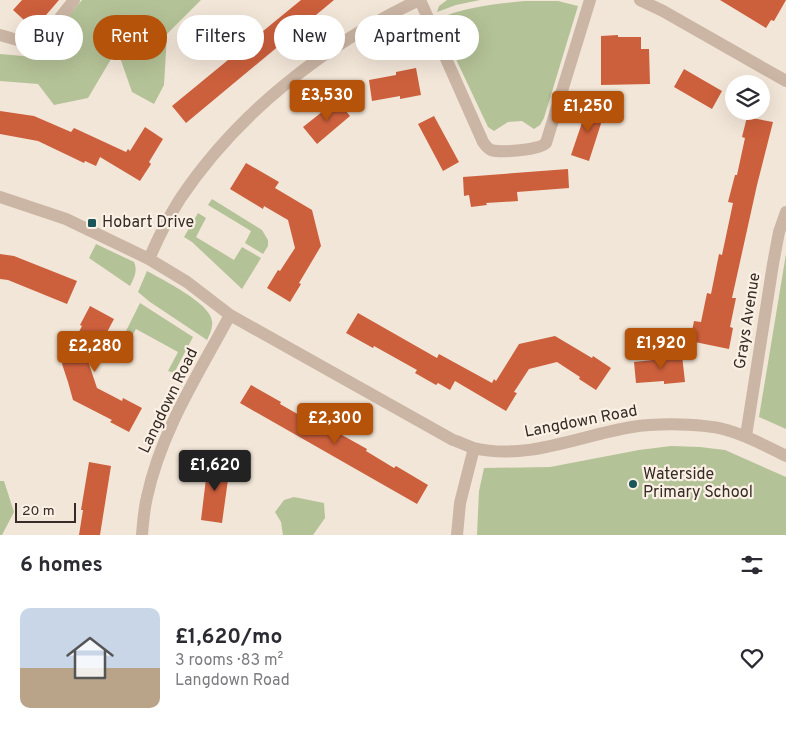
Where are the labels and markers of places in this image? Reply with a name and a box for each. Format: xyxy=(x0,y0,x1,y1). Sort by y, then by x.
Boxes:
pin: £3,530 xyxy=(286,80,368,122)
pin: £1,250 xyxy=(547,90,629,133)
place label: Hobart Drive xyxy=(102,213,194,233)
marker: Hobart Drive xyxy=(86,217,98,229)
pin: £1,920 xyxy=(620,328,702,370)
pin: £2,280 xyxy=(54,330,136,373)
pin: £2,300 xyxy=(294,402,376,445)
pin: £1,620 xyxy=(174,450,256,492)
place label: Waterside Primary School xyxy=(643,465,753,503)
marker: Waterside Primary School xyxy=(627,478,639,490)

